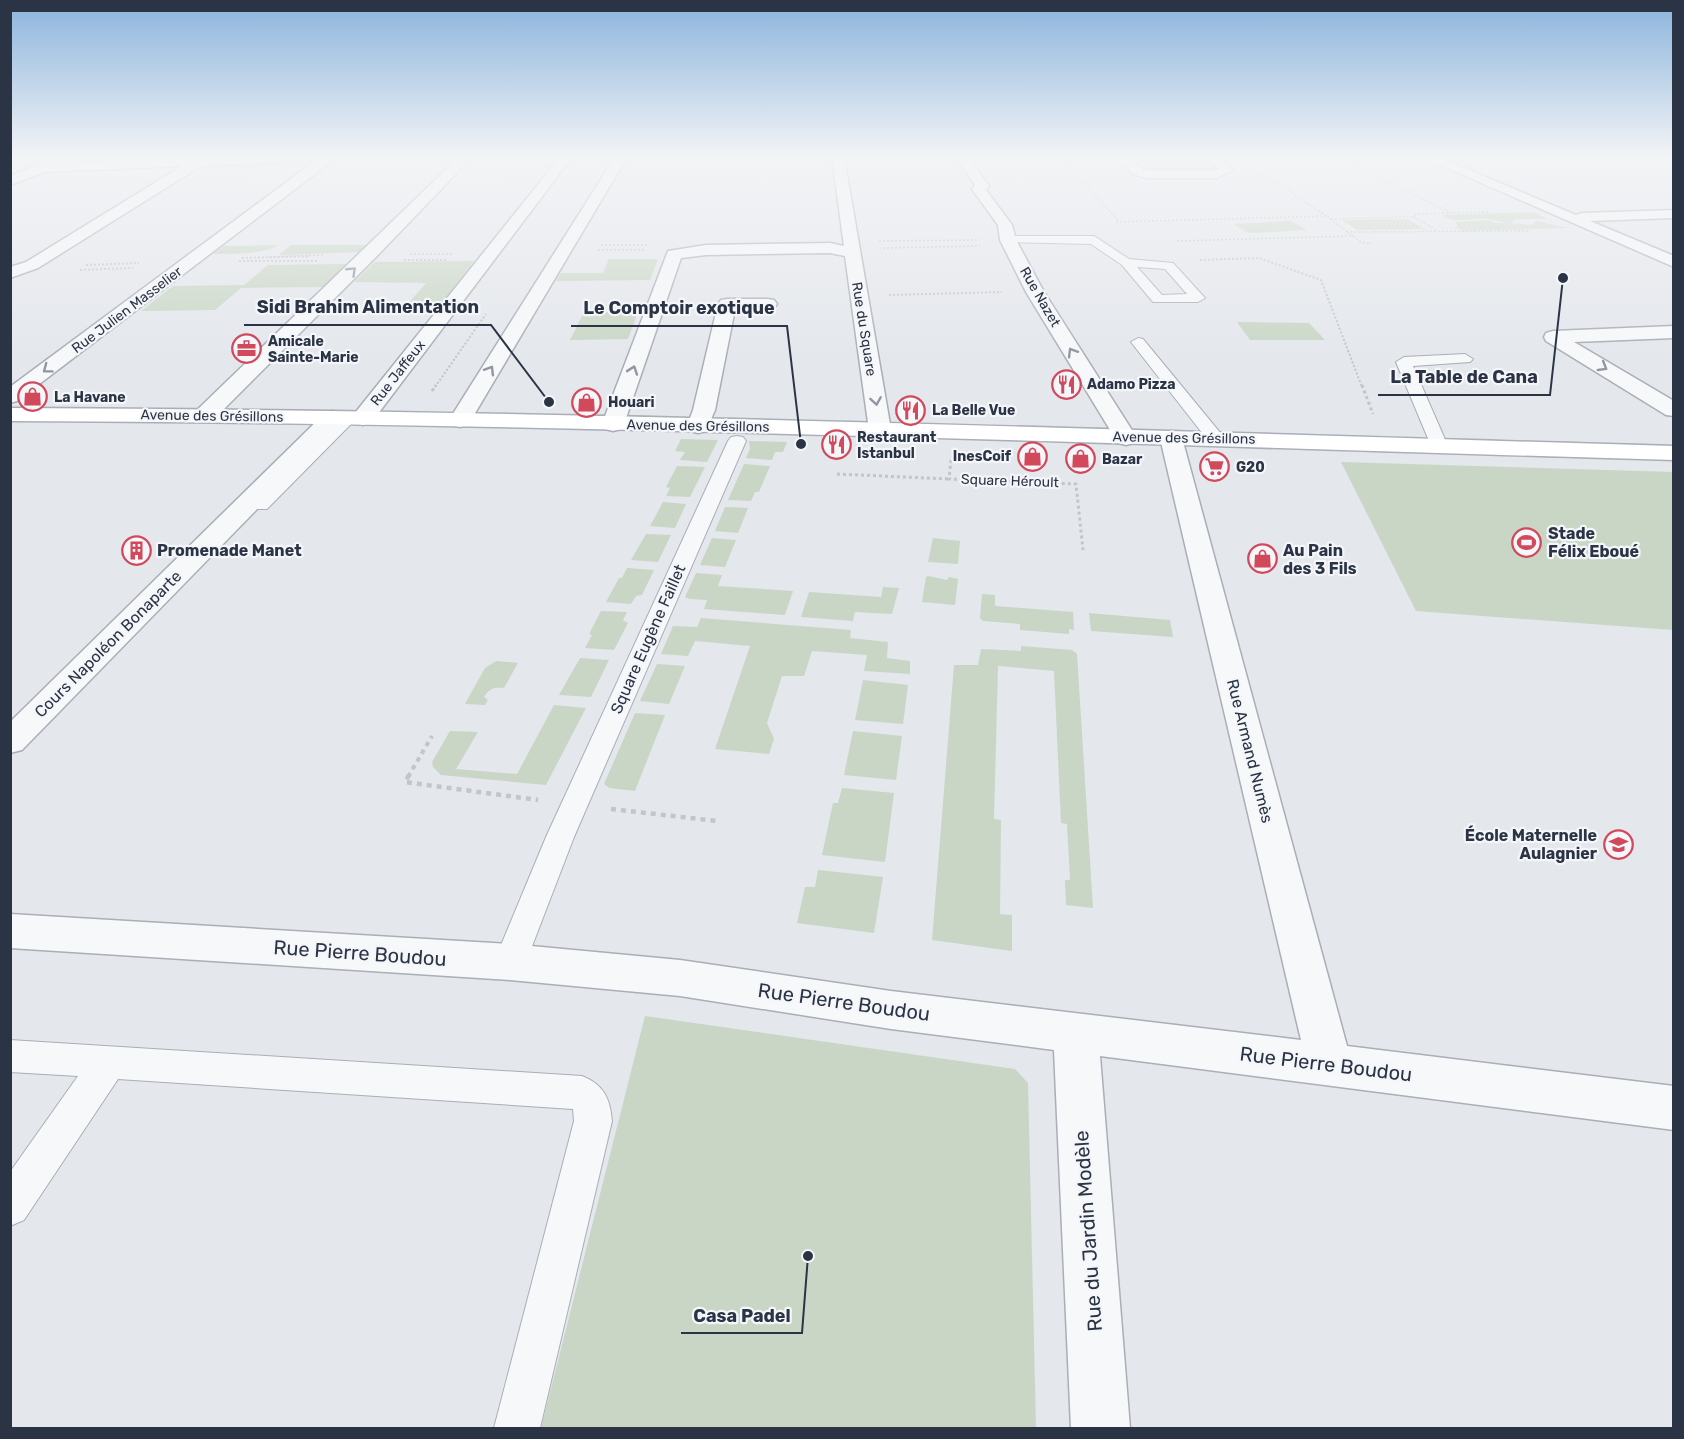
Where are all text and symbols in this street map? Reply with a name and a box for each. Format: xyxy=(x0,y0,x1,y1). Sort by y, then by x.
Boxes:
street label: Rue Julien Masselier xyxy=(69,263,186,357)
street label: Rue Nazet xyxy=(1016,264,1064,331)
one-way arrow xyxy=(344,268,355,279)
street label: Rue du Square xyxy=(848,281,880,378)
callout: Sidi Brahim Alimentation xyxy=(244,289,491,325)
callout: Le Comptoir exotique xyxy=(571,290,787,326)
text: Sidi Brahim Alimentation xyxy=(257,296,479,318)
text: Le Comptoir exotique xyxy=(583,297,775,319)
office icon: Amicale Sainte-Marie xyxy=(231,333,263,365)
place label: Amicale Sainte-Marie xyxy=(268,333,358,366)
street label: Rue Jaffeux xyxy=(367,336,429,409)
one-way arrow xyxy=(1068,348,1080,358)
callout: La Table de Cana xyxy=(1378,359,1550,395)
one-way arrow xyxy=(1597,360,1607,372)
one-way arrow xyxy=(43,362,54,373)
one-way arrow xyxy=(626,365,639,375)
one-way arrow xyxy=(483,366,495,376)
text: La Table de Cana xyxy=(1390,366,1538,388)
restaurant icon: Adamo Pizza xyxy=(1050,368,1082,400)
place label: Adamo Pizza xyxy=(1087,376,1176,393)
shop icon: La Havane xyxy=(17,381,49,413)
shop icon: Houari xyxy=(571,386,603,418)
place label: La Havane xyxy=(54,389,126,406)
place label: Houari xyxy=(608,394,655,411)
restaurant icon: La Belle Vue xyxy=(895,394,927,426)
one-way arrow xyxy=(869,397,881,406)
place label: La Belle Vue xyxy=(932,402,1015,419)
street label: Avenue des Grésillons xyxy=(140,406,284,426)
street label: Avenue des Grésillons xyxy=(626,416,770,436)
street label: Avenue des Grésillons xyxy=(1112,428,1256,448)
restaurant icon: Restaurant Istanbul xyxy=(820,429,852,461)
place label: Restaurant Istanbul xyxy=(857,429,937,462)
shop icon: InesCoif xyxy=(1016,440,1048,472)
shop icon: Bazar xyxy=(1065,443,1097,475)
place label: InesCoif xyxy=(953,448,1012,465)
place label: Bazar xyxy=(1102,451,1143,468)
supermarket icon: G20 xyxy=(1199,451,1231,483)
place label: G20 xyxy=(1236,459,1265,476)
street label: Square Héroult xyxy=(961,471,1060,491)
place label: Stade Félix Eboué xyxy=(1548,524,1639,561)
sports icon: Stade Félix Eboué xyxy=(1511,526,1543,558)
building icon: Promenade Manet xyxy=(120,534,152,566)
place label: Promenade Manet xyxy=(157,541,302,560)
place label: Au Pain des 3 Fils xyxy=(1283,541,1357,578)
shop icon: Au Pain des 3 Fils xyxy=(1246,543,1278,575)
street label: Square Eugène Faillet xyxy=(606,561,690,717)
street label: Cours Napoléon Bonaparte xyxy=(31,567,185,721)
street label: Rue Armand Numès xyxy=(1223,677,1277,825)
place label: École Maternelle Aulagnier xyxy=(1465,825,1598,863)
school or university icon: École Maternelle Aulagnier xyxy=(1602,828,1634,860)
street label: Rue Pierre Boudou xyxy=(273,935,447,971)
street label: Rue Pierre Boudou xyxy=(756,978,932,1026)
street label: Rue Pierre Boudou xyxy=(1238,1042,1414,1086)
street label: Rue du Jardin Modèle xyxy=(1069,1130,1107,1332)
callout: Casa Padel xyxy=(681,1297,802,1333)
text: Casa Padel xyxy=(693,1305,791,1327)

